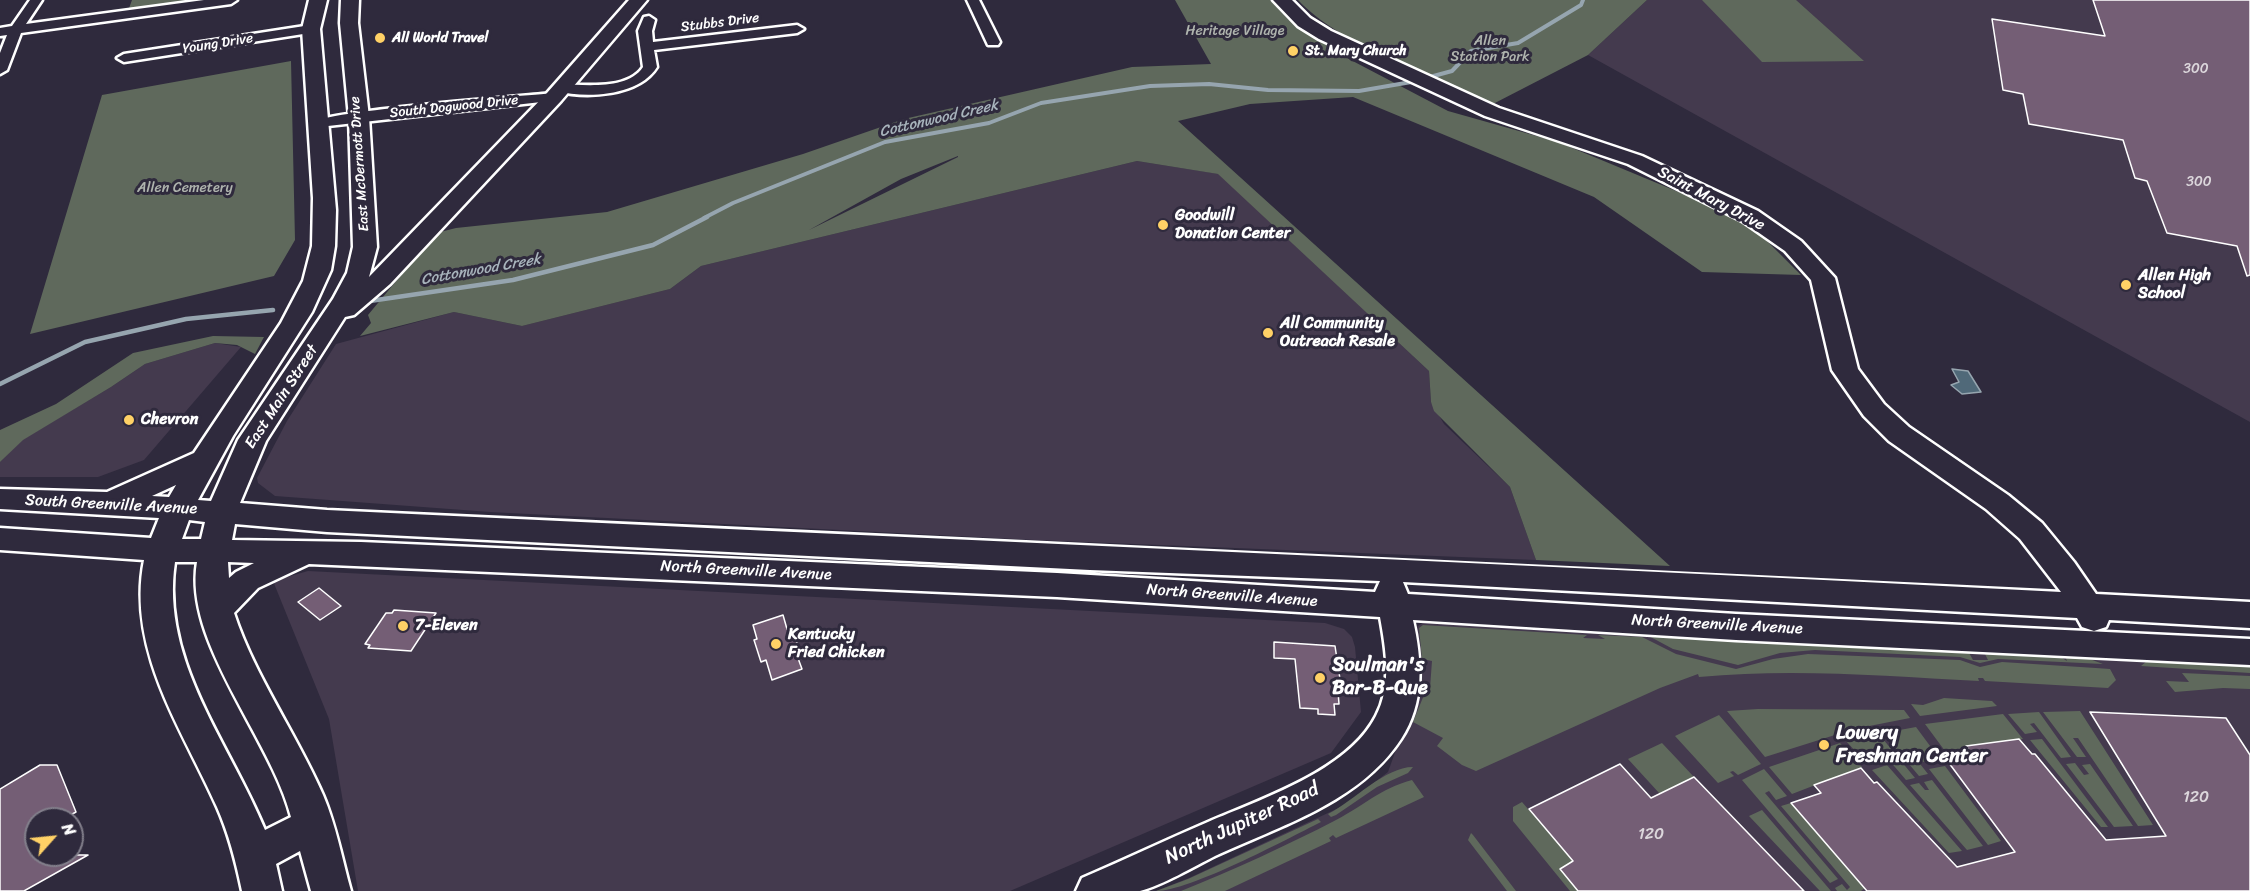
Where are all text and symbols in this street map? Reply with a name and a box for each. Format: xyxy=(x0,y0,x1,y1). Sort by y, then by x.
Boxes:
street label: Stubbs Drive xyxy=(680,10,760,36)
park label: Heritage Village xyxy=(1186,23,1284,39)
street label: Young Drive xyxy=(182,30,254,58)
place label: All World Travel xyxy=(392,30,488,46)
marker: All World Travel xyxy=(373,31,387,45)
park label: Allen Station Park xyxy=(1451,33,1529,66)
place label: St. Mary Church xyxy=(1305,43,1407,59)
marker: St. Mary Church xyxy=(1286,44,1300,58)
house number: 300 xyxy=(2183,61,2209,77)
street label: South Dogwood Drive xyxy=(389,92,519,122)
street label: East McDermott Drive xyxy=(347,96,373,232)
water label: Cottonwood Creek xyxy=(878,97,1000,141)
street label: Saint Mary Drive xyxy=(1654,163,1768,235)
house number: 300 xyxy=(2186,174,2212,190)
park label: Allen Cemetery xyxy=(137,180,233,196)
place label: Goodwill Donation Center xyxy=(1175,206,1290,244)
marker: Goodwill Donation Center xyxy=(1156,218,1170,232)
water label: Cottonwood Creek xyxy=(420,251,542,289)
place label: Allen High School xyxy=(2138,266,2211,304)
marker: Allen High School xyxy=(2119,278,2133,292)
place label: All Community Outreach Resale xyxy=(1280,314,1395,352)
marker: All Community Outreach Resale xyxy=(1261,326,1275,340)
street label: East Main Street xyxy=(241,341,323,453)
place label: Chevron xyxy=(141,410,198,430)
marker: Chevron xyxy=(122,413,136,427)
street label: South Greenville Avenue xyxy=(24,491,198,519)
street label: North Greenville Avenue xyxy=(660,557,832,585)
street label: North Greenville Avenue xyxy=(1146,580,1318,612)
street label: North Greenville Avenue xyxy=(1631,611,1803,639)
place label: 7-Eleven xyxy=(415,616,478,636)
marker: 7-Eleven xyxy=(396,619,410,633)
place label: Kentucky Fried Chicken xyxy=(788,625,885,663)
marker: Kentucky Fried Chicken xyxy=(769,637,783,651)
place label: Soulman's Bar-B-Que xyxy=(1332,654,1428,701)
marker: Soulman's Bar-B-Que xyxy=(1313,671,1327,685)
place label: Lowery Freshman Center xyxy=(1836,722,1987,769)
marker: Lowery Freshman Center xyxy=(1817,738,1831,752)
street label: North Jupiter Road xyxy=(1161,778,1323,870)
house number: 120 xyxy=(2183,788,2209,808)
north arrow xyxy=(24,807,84,867)
text: N xyxy=(53,818,84,841)
house number: 120 xyxy=(1638,825,1664,845)

